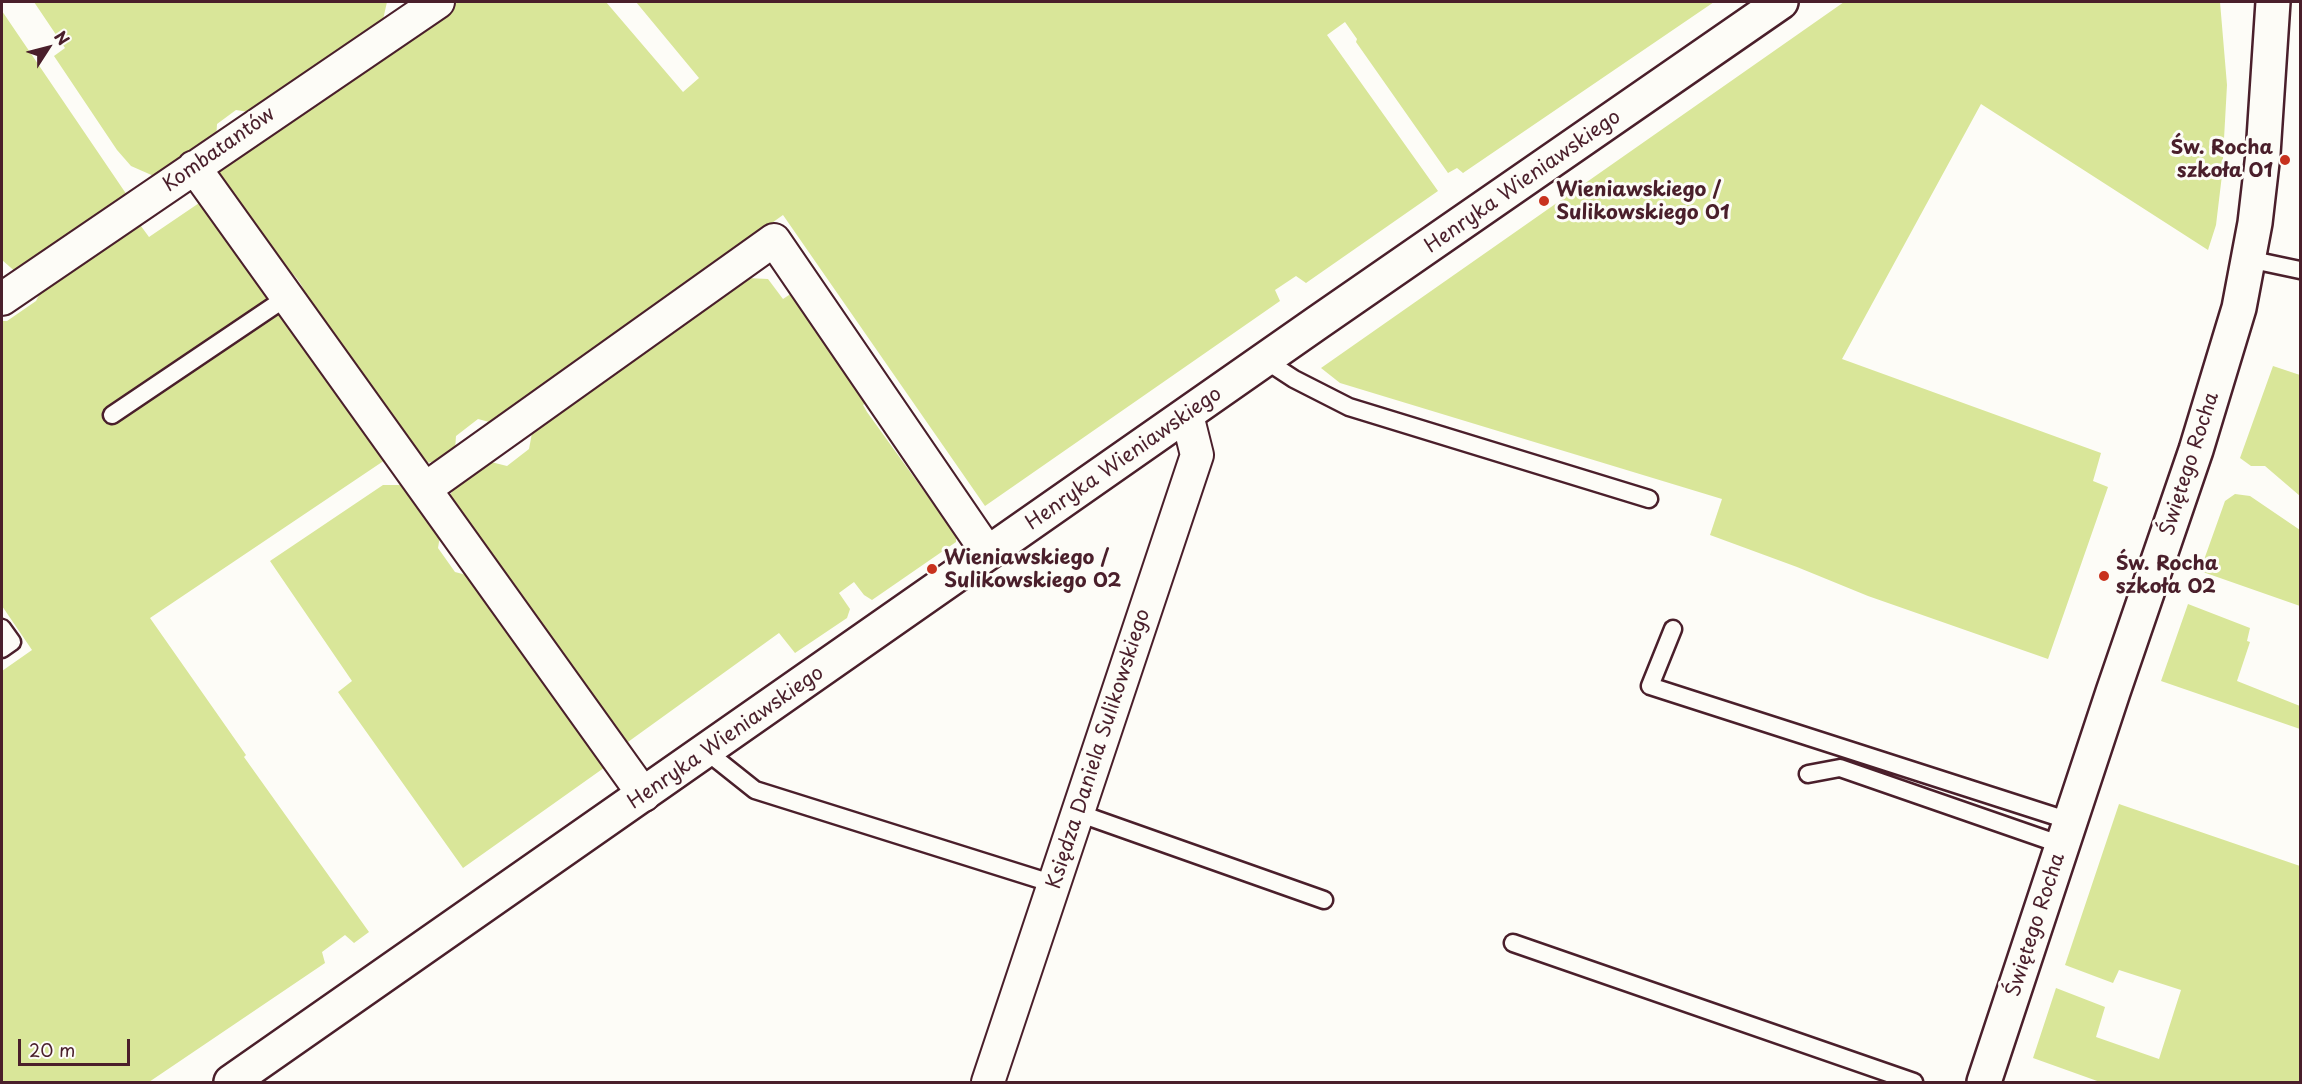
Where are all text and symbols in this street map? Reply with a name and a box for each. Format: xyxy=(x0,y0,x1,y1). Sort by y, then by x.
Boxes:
north arrow xyxy=(18,18,78,78)
text: N xyxy=(49,25,76,50)
street label: Kombatantów xyxy=(158,103,280,197)
street label: Henryka Wieniawskiego xyxy=(1421,105,1625,259)
place label: Św. Rocha szkoła 01 xyxy=(2171,136,2273,183)
marker: Św. Rocha szkoła 01 xyxy=(2278,153,2292,167)
place label: Wieniawskiego / Sulikowskiego 01 xyxy=(1556,178,1729,225)
marker: Wieniawskiego / Sulikowskiego 01 xyxy=(1537,194,1551,208)
street label: Henryka Wieniawskiego xyxy=(1022,382,1226,536)
street label: Świętego Rocha xyxy=(2155,389,2225,539)
place label: Wieniawskiego / Sulikowskiego 02 xyxy=(944,546,1121,593)
place label: Św. Rocha szkoła 02 xyxy=(2116,552,2218,599)
marker: Wieniawskiego / Sulikowskiego 02 xyxy=(925,562,939,576)
marker: Św. Rocha szkoła 02 xyxy=(2097,569,2111,583)
street label: Księdza Daniela Sulikowskiego xyxy=(1042,606,1156,892)
street label: Henryka Wieniawskiego xyxy=(624,661,828,815)
street label: Świętego Rocha xyxy=(2001,850,2071,1000)
scale bar xyxy=(21,1027,134,1065)
text: 20 m xyxy=(29,1036,75,1063)

